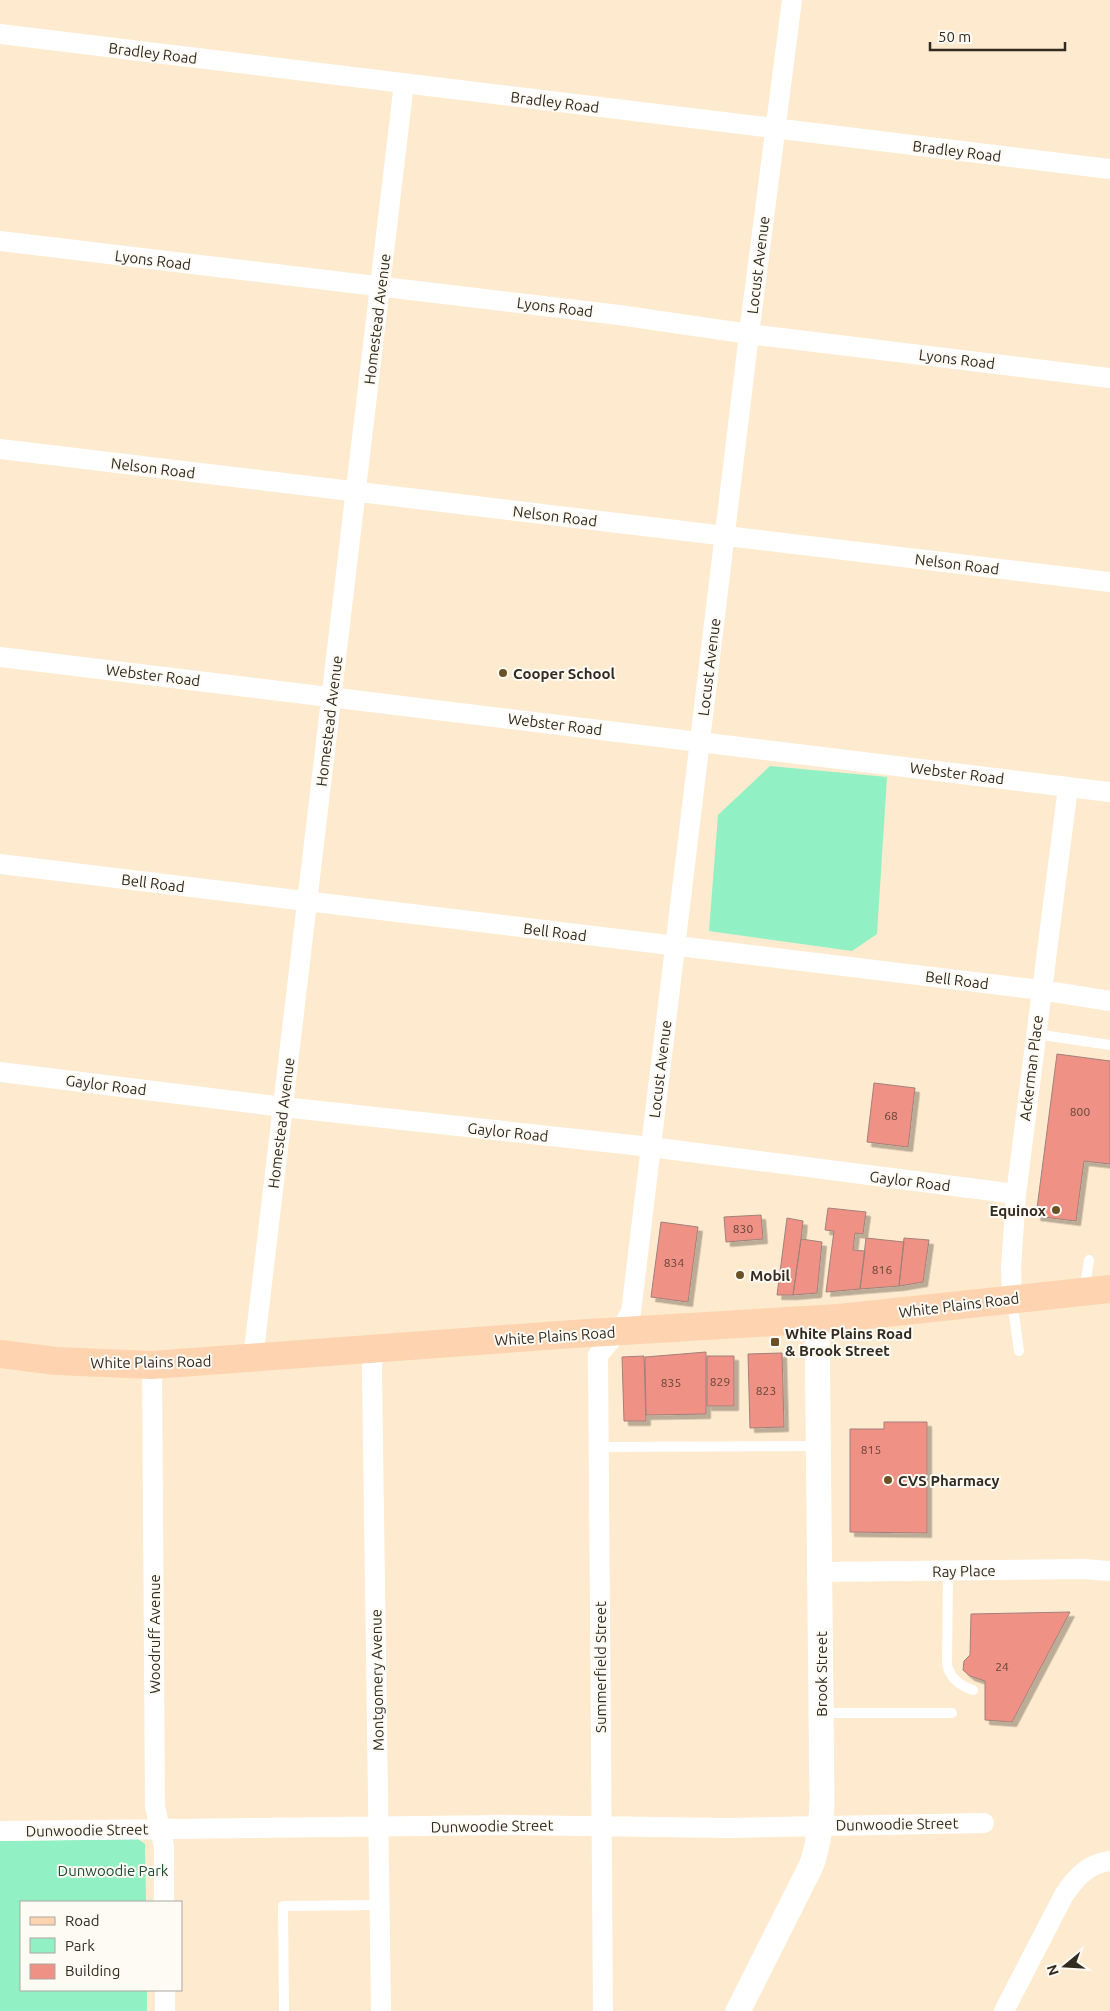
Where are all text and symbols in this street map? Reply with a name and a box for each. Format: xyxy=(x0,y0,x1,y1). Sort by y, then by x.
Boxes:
scale bar xyxy=(930,20,1065,52)
text: 50 m xyxy=(938,28,971,45)
street label: Bradley Road xyxy=(108,39,198,67)
street label: Bradley Road xyxy=(510,88,600,116)
street label: Bradley Road xyxy=(912,137,1002,165)
street label: Locust Avenue xyxy=(744,215,772,315)
street label: Lyons Road xyxy=(114,247,192,273)
street label: Homestead Avenue xyxy=(361,253,393,385)
street label: Lyons Road xyxy=(516,294,594,320)
street label: Lyons Road xyxy=(918,346,996,372)
street label: Nelson Road xyxy=(110,454,196,482)
street label: Nelson Road xyxy=(512,502,598,530)
street label: Nelson Road xyxy=(914,550,1000,578)
street label: Locust Avenue xyxy=(695,617,723,717)
street label: Homestead Avenue xyxy=(313,655,345,787)
street label: Webster Road xyxy=(105,661,201,689)
place label: Cooper School xyxy=(513,665,616,682)
marker: Cooper School xyxy=(497,667,509,679)
street label: Webster Road xyxy=(507,710,603,738)
street label: Webster Road xyxy=(909,759,1005,787)
street label: Bell Road xyxy=(120,871,186,895)
street label: Bell Road xyxy=(522,920,588,944)
street label: Bell Road xyxy=(924,968,990,992)
street label: Ackerman Place xyxy=(1016,1014,1046,1122)
street label: Locust Avenue xyxy=(646,1019,674,1119)
street label: Homestead Avenue xyxy=(265,1057,297,1189)
street label: Gaylor Road xyxy=(65,1072,147,1098)
house number: 800 xyxy=(1070,1105,1090,1118)
house number: 68 xyxy=(884,1109,898,1122)
street label: Gaylor Road xyxy=(467,1119,549,1145)
street label: Gaylor Road xyxy=(869,1168,951,1194)
place label: Equinox xyxy=(990,1202,1046,1219)
marker: Equinox xyxy=(1050,1204,1062,1216)
house number: 830 xyxy=(733,1222,753,1235)
house number: 834 xyxy=(664,1256,684,1269)
house number: 816 xyxy=(872,1263,892,1276)
place label: Mobil xyxy=(750,1267,791,1284)
marker: Mobil xyxy=(734,1269,746,1281)
street label: White Plains Road xyxy=(898,1289,1020,1321)
street label: White Plains Road xyxy=(494,1323,616,1349)
place label: White Plains Road & Brook Street xyxy=(785,1325,912,1359)
marker: White Plains Road & Brook Street xyxy=(769,1336,781,1348)
street label: White Plains Road xyxy=(90,1352,212,1372)
house number: 829 xyxy=(710,1375,730,1388)
house number: 835 xyxy=(661,1376,681,1389)
house number: 823 xyxy=(756,1384,776,1397)
house number: 815 xyxy=(861,1443,881,1456)
place label: CVS Pharmacy xyxy=(898,1472,1000,1489)
marker: CVS Pharmacy xyxy=(882,1474,894,1486)
street label: Ray Place xyxy=(932,1562,996,1580)
street label: Woodruff Avenue xyxy=(146,1574,163,1694)
street label: Summerfield Street xyxy=(592,1601,609,1733)
street label: Montgomery Avenue xyxy=(367,1609,387,1751)
street label: Brook Street xyxy=(813,1631,830,1717)
house number: 24 xyxy=(995,1660,1009,1673)
street label: Dunwoodie Street xyxy=(835,1814,959,1834)
street label: Dunwoodie Street xyxy=(430,1816,554,1836)
street label: Dunwoodie Street xyxy=(25,1820,149,1840)
park label: Dunwoodie Park xyxy=(58,1862,169,1879)
legend xyxy=(20,1901,182,1991)
text: Road xyxy=(65,1912,100,1929)
text: Park xyxy=(65,1937,95,1954)
north arrow xyxy=(1040,1941,1090,1991)
text: Building xyxy=(65,1962,120,1979)
text: N xyxy=(1043,1963,1062,1977)

